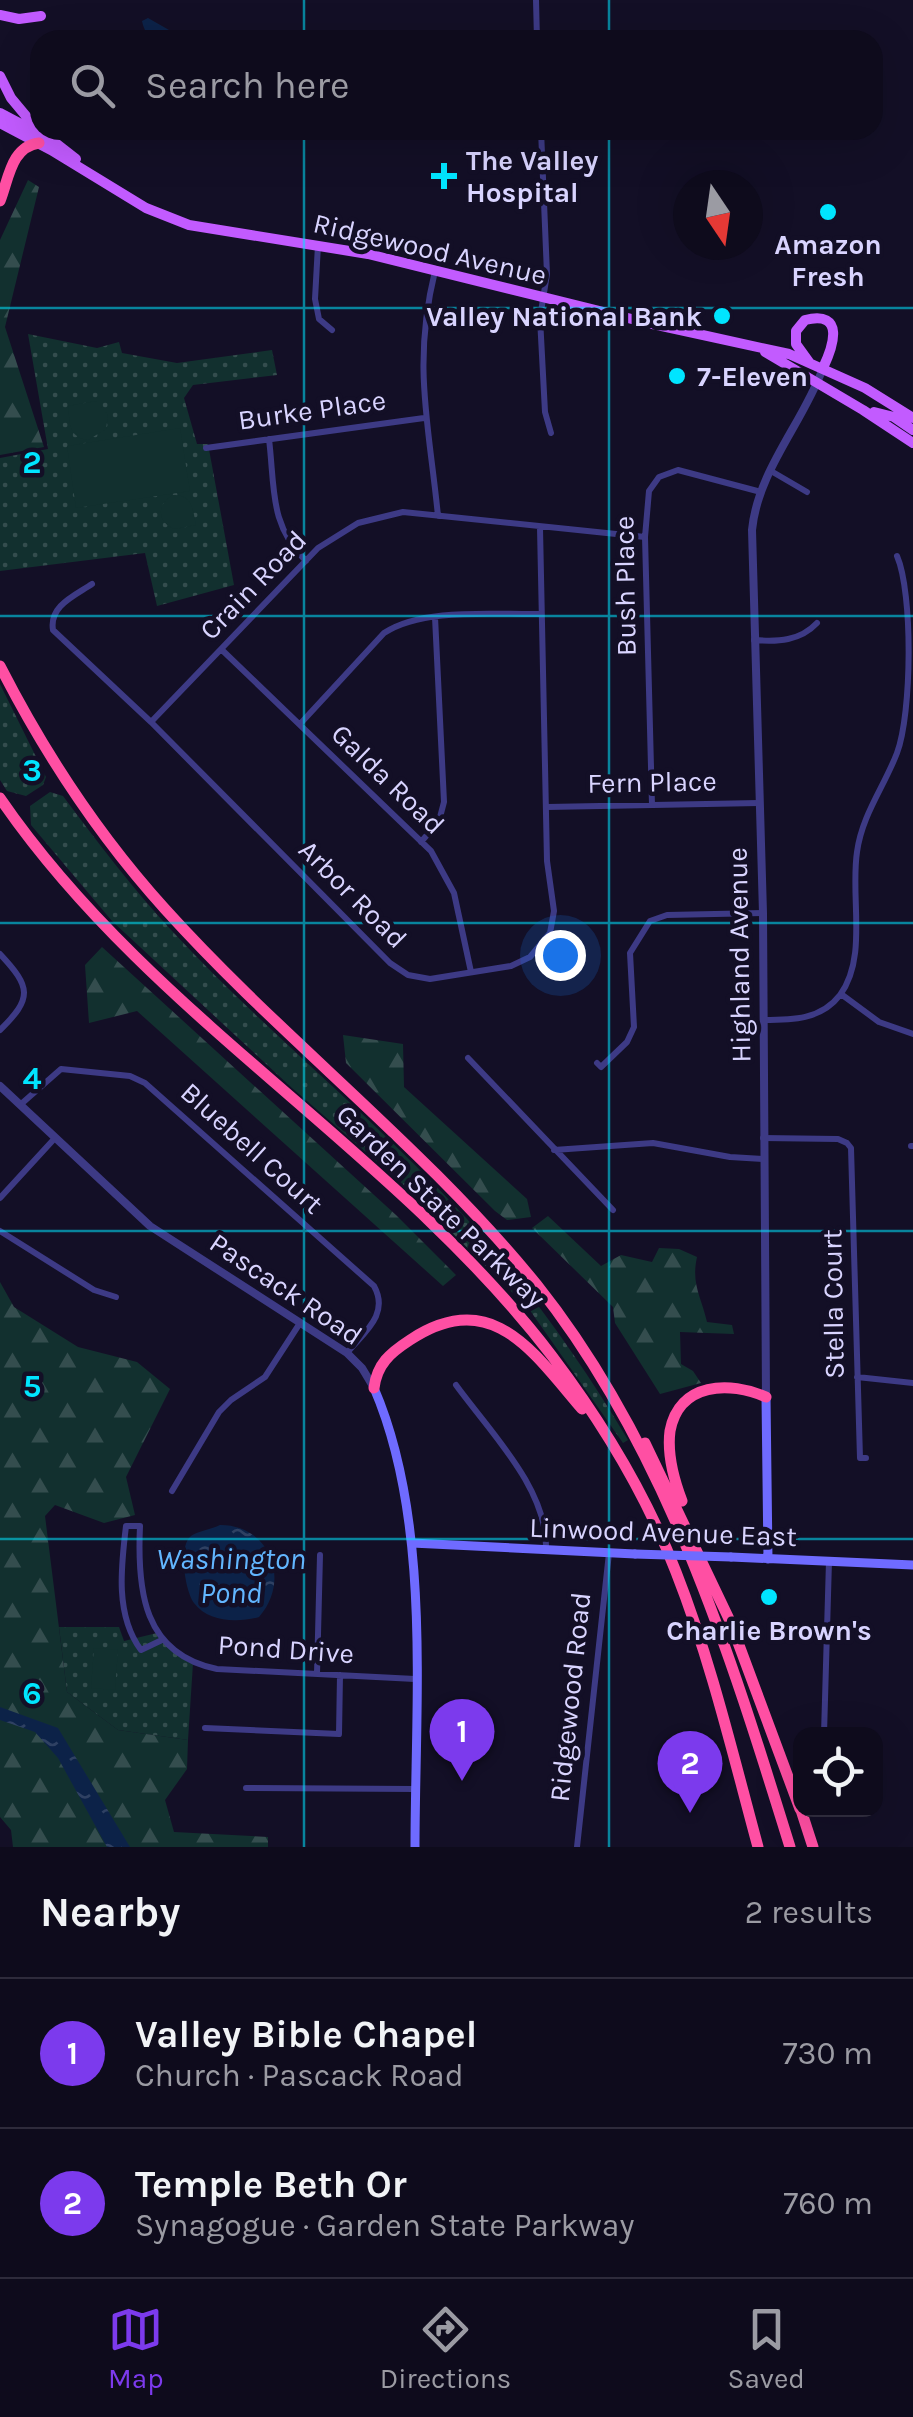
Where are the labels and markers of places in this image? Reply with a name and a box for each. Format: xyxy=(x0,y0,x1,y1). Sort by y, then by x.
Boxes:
place label: The Valley Hospital xyxy=(466,144,598,209)
marker: The Valley Hospital xyxy=(431,163,457,189)
marker: Amazon Fresh xyxy=(817,201,839,223)
place label: Amazon Fresh xyxy=(774,228,882,293)
place label: Valley National Bank xyxy=(426,300,702,333)
marker: Valley National Bank xyxy=(711,305,733,327)
place label: 7-Eleven xyxy=(697,360,808,393)
marker: 7-Eleven xyxy=(666,365,688,387)
marker: Charlie Brown's xyxy=(758,1586,780,1608)
place label: Charlie Brown's xyxy=(666,1614,872,1647)
pin: 1 xyxy=(430,1698,494,1781)
pin: 2 xyxy=(658,1730,722,1813)

